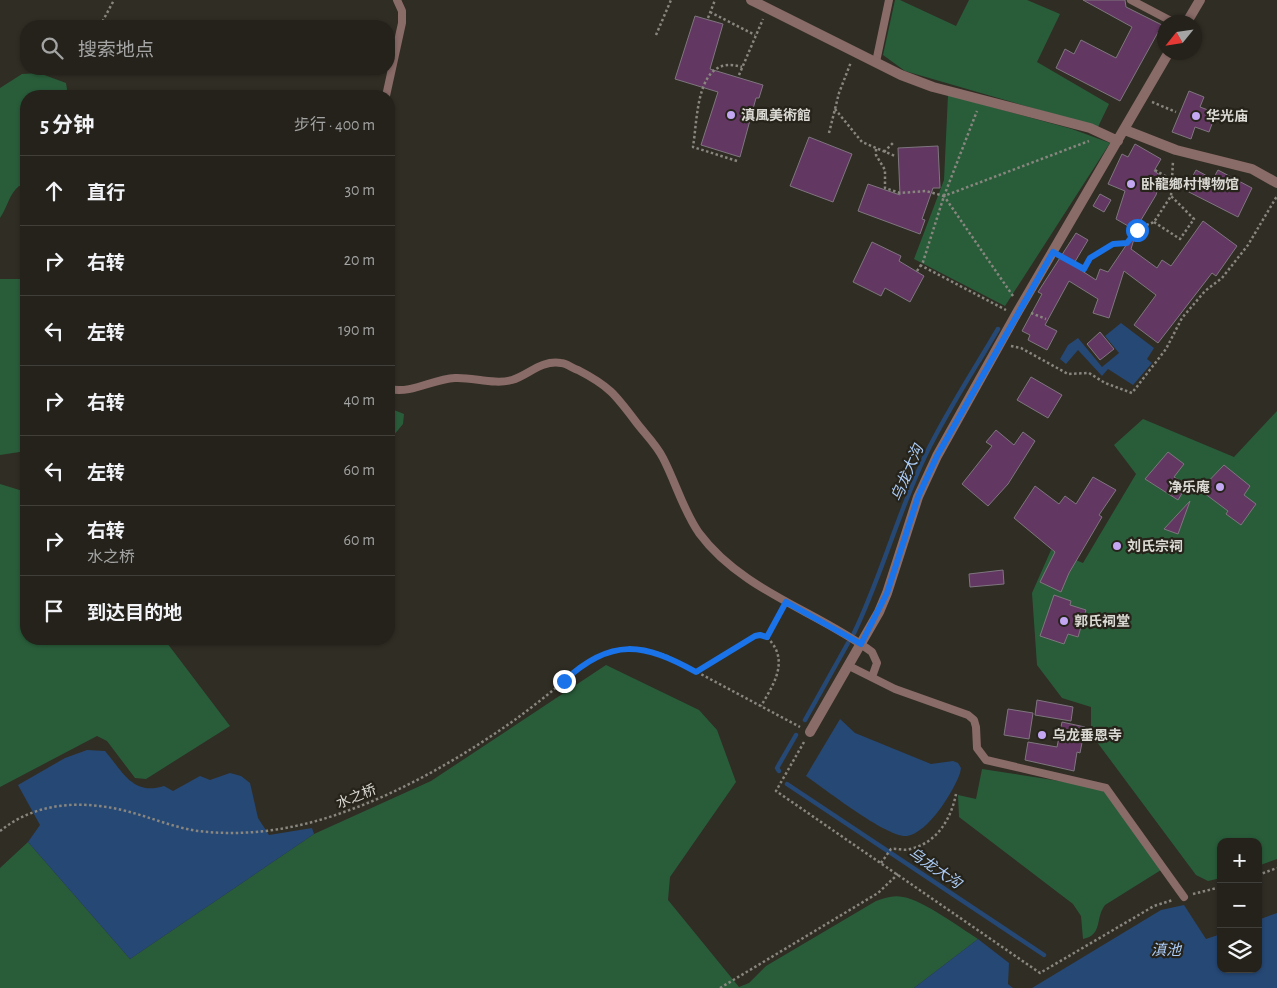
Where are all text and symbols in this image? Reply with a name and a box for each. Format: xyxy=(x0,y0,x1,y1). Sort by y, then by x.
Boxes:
north arrow xyxy=(1157,15,1202,60)
search box xyxy=(20,20,395,75)
icon: search xyxy=(38,34,66,62)
text: 搜索地点 xyxy=(78,41,154,60)
place label: 滇風美術館 xyxy=(741,107,811,123)
place label: 华光庙 xyxy=(1206,108,1248,124)
marker: 滇風美術館 xyxy=(725,109,737,121)
marker: 华光庙 xyxy=(1190,110,1202,122)
text: 5 分钟 xyxy=(40,115,94,136)
text: 步行 · 400 m xyxy=(294,117,375,133)
place label: 卧龍鄉村博物馆 xyxy=(1141,176,1239,192)
icon: ahead xyxy=(40,177,68,205)
marker: 卧龍鄉村博物馆 xyxy=(1125,178,1137,190)
text: 30 m xyxy=(345,182,375,198)
text: 直行 xyxy=(87,184,125,203)
route start xyxy=(1126,219,1149,242)
icon: right xyxy=(40,247,68,275)
text: 20 m xyxy=(344,252,375,268)
text: 右转 xyxy=(87,254,125,273)
icon: left xyxy=(40,317,68,345)
text: 190 m xyxy=(338,322,375,338)
text: 左转 xyxy=(87,324,125,343)
icon: right xyxy=(40,387,68,415)
text: 40 m xyxy=(343,392,375,408)
text: 右转 xyxy=(87,394,125,413)
water label: 乌龙大沟 xyxy=(888,440,927,504)
icon: left xyxy=(40,457,68,485)
text: 60 m xyxy=(344,462,375,478)
text: 左转 xyxy=(87,464,125,483)
place label: 净乐庵 xyxy=(1168,479,1210,495)
marker: 净乐庵 xyxy=(1214,481,1226,493)
text: 右转 xyxy=(87,522,125,541)
icon: right xyxy=(40,527,68,555)
text: 60 m xyxy=(344,532,375,548)
place label: 刘氏宗祠 xyxy=(1127,538,1183,554)
marker: 刘氏宗祠 xyxy=(1111,540,1123,552)
text: 水之桥 xyxy=(87,549,135,565)
icon: arrive xyxy=(40,597,68,625)
text: 到达目的地 xyxy=(87,604,182,623)
place label: 郭氏祠堂 xyxy=(1074,614,1130,629)
marker: 郭氏祠堂 xyxy=(1058,615,1070,627)
route end xyxy=(553,670,576,693)
place label: 乌龙垂恩寺 xyxy=(1052,727,1122,743)
marker: 乌龙垂恩寺 xyxy=(1036,729,1048,741)
street label: 水之桥 xyxy=(334,782,378,811)
map controls xyxy=(1217,838,1262,973)
button: + xyxy=(1217,838,1262,883)
water label: 乌龙大沟 xyxy=(906,845,966,893)
button: − xyxy=(1217,883,1262,928)
button: layers xyxy=(1217,928,1262,973)
water label: 滇池 xyxy=(1151,942,1183,958)

